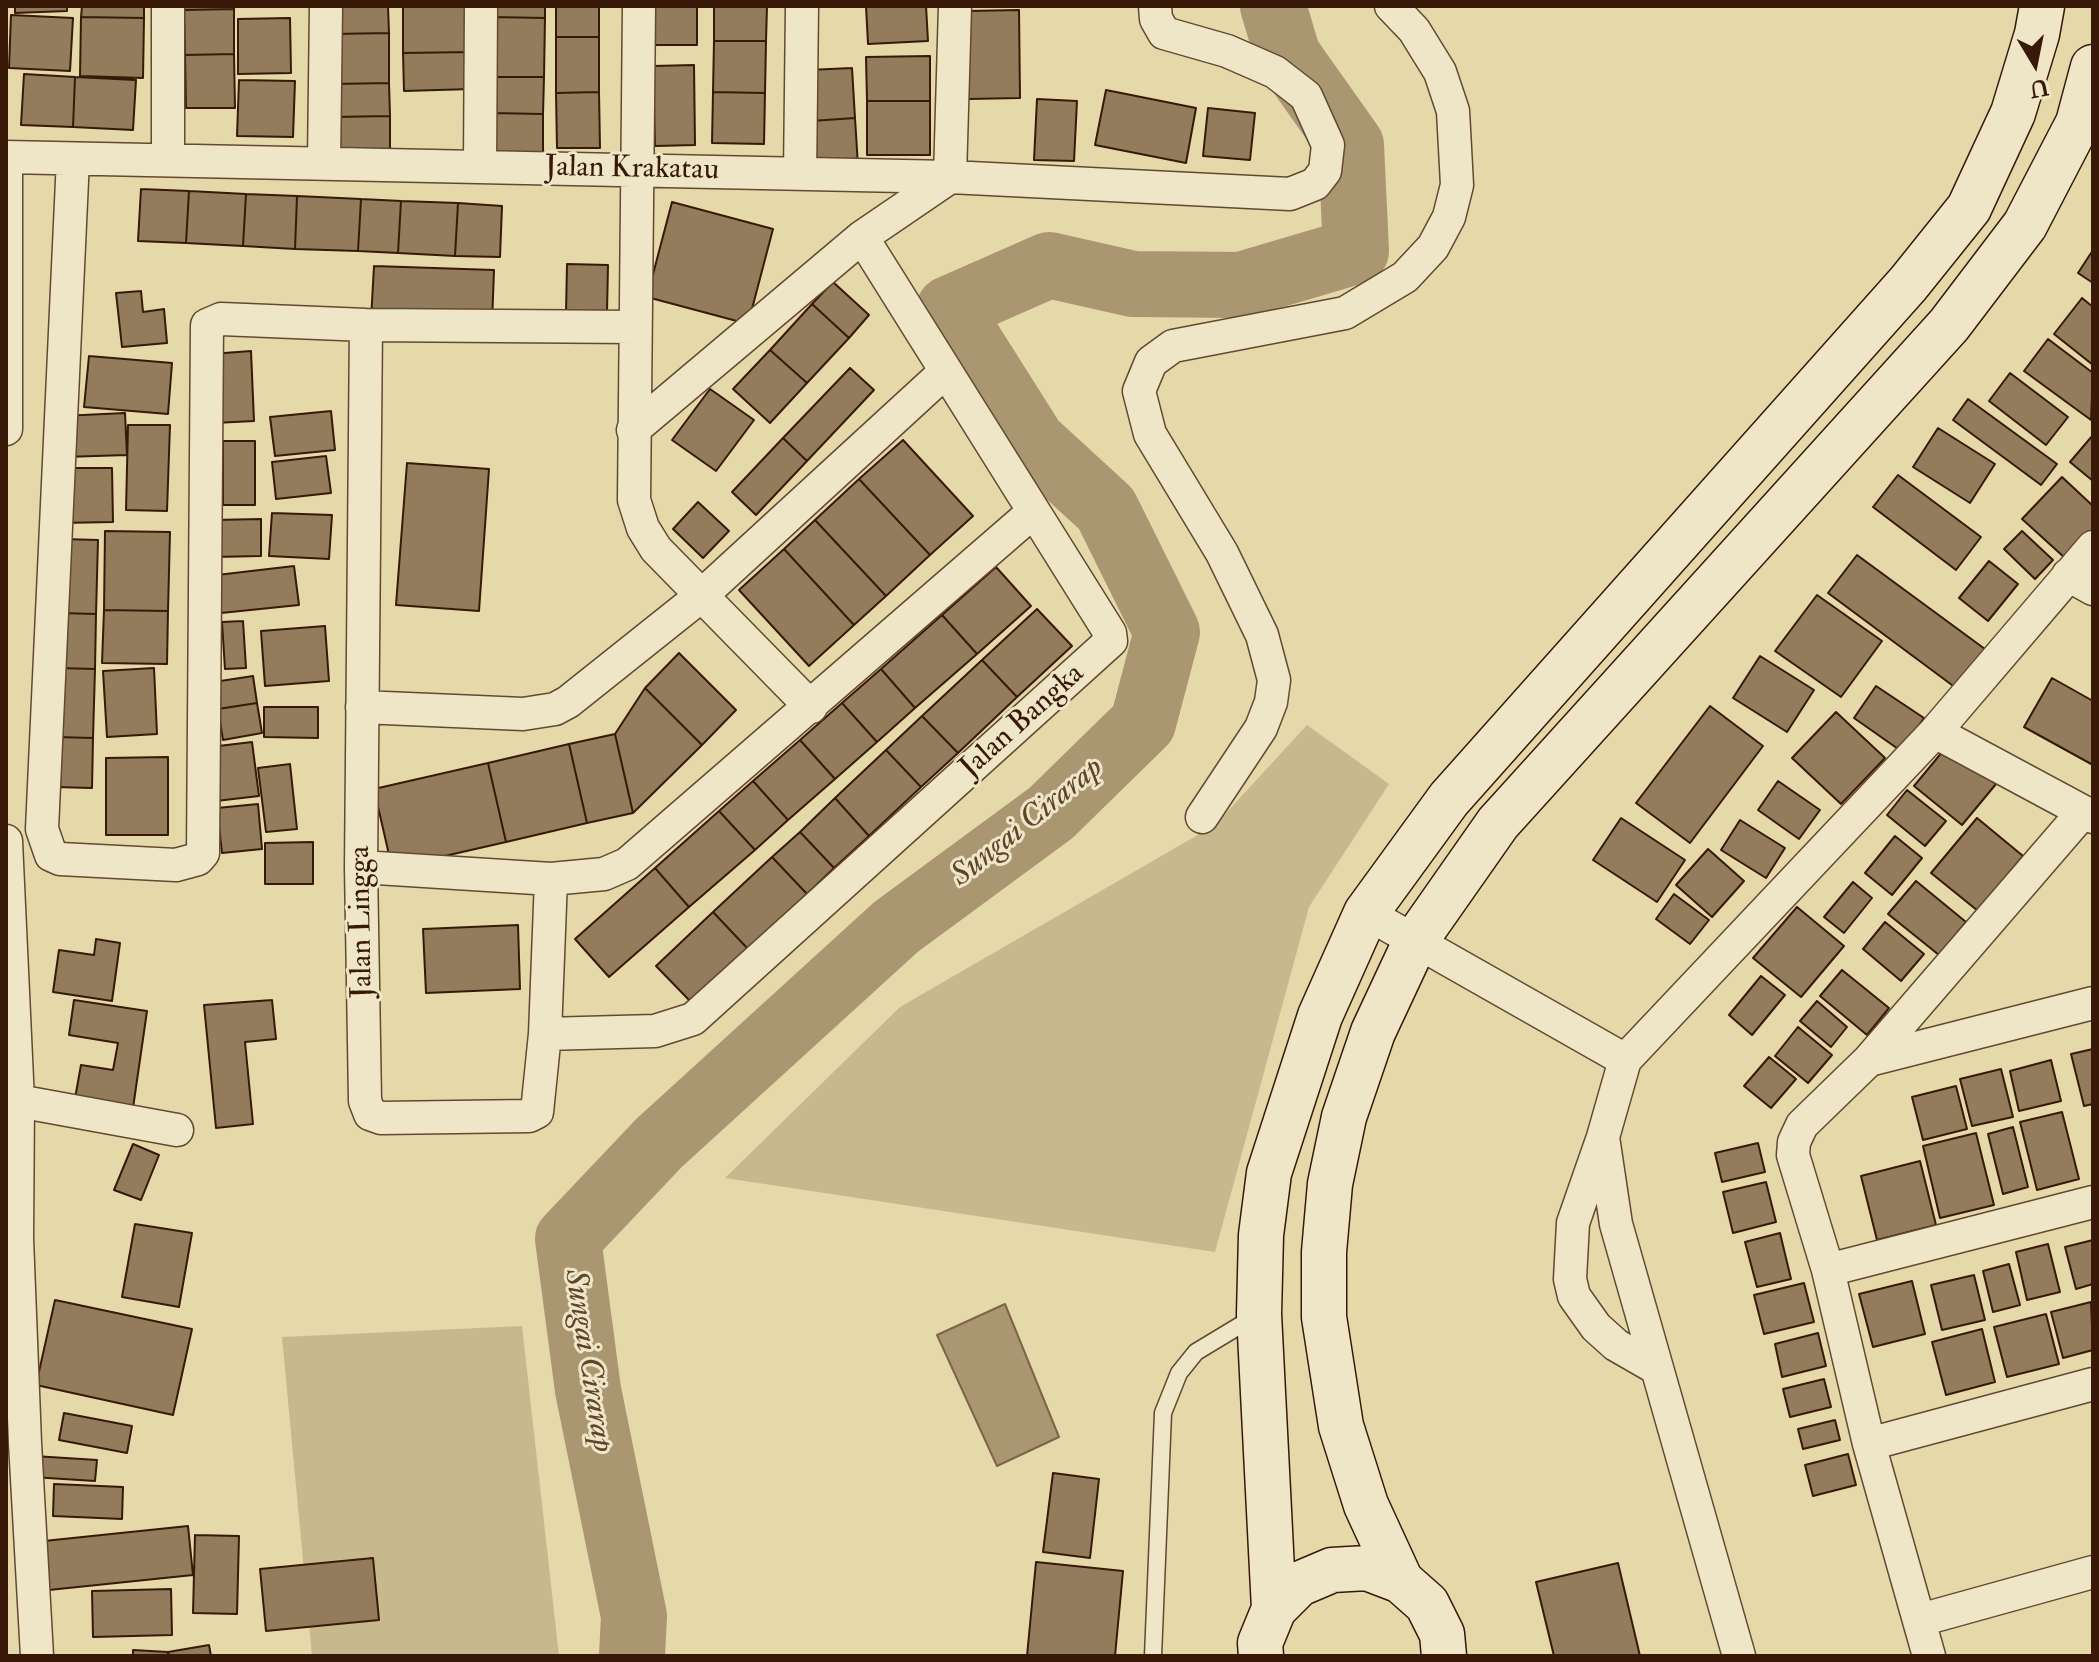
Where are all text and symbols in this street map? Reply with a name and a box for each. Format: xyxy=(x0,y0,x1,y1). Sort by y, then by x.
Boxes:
north arrow xyxy=(1995,24,2075,104)
text: U xyxy=(2028,72,2051,103)
street label: Jalan Krakatau xyxy=(545,150,719,190)
street label: Jalan Bangka xyxy=(954,657,1092,787)
water label: Sungai Cirarap xyxy=(944,750,1112,896)
street label: Jalan Lingga xyxy=(344,845,382,999)
water label: Sungai Cirarap xyxy=(554,1267,620,1455)

